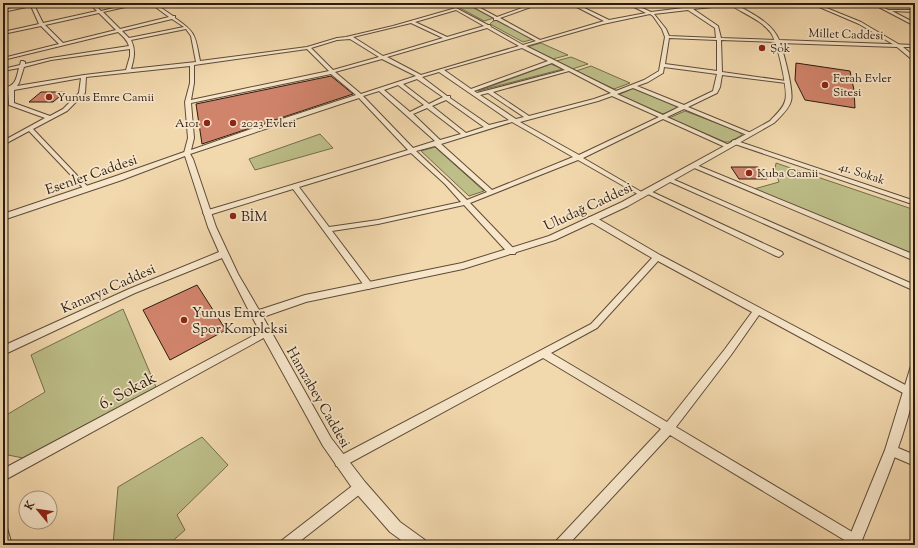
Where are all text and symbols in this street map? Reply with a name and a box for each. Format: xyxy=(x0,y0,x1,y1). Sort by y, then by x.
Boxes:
street label: Millet Caddesi xyxy=(808,25,884,45)
place label: Şok xyxy=(770,40,791,58)
marker: Şok xyxy=(757,43,767,53)
place label: Ferah Evler Sitesi xyxy=(833,70,892,102)
marker: Ferah Evler Sitesi xyxy=(820,80,830,90)
place label: Yunus Emre Camii xyxy=(57,89,155,107)
marker: Yunus Emre Camii xyxy=(44,92,54,102)
place label: A101 xyxy=(175,115,199,133)
place label: 2023 Evleri xyxy=(241,115,297,133)
marker: A101 xyxy=(202,118,212,128)
marker: 2023 Evleri xyxy=(228,118,238,128)
street label: Esenler Caddesi xyxy=(43,151,140,201)
street label: 41. Sokak xyxy=(836,158,888,190)
place label: Kuba Camii xyxy=(757,165,819,183)
marker: Kuba Camii xyxy=(744,168,754,178)
street label: Uludağ Caddesi xyxy=(541,178,637,237)
place label: BİM xyxy=(241,208,267,228)
marker: BİM xyxy=(228,211,238,221)
street label: Kanarya Caddesi xyxy=(58,260,159,320)
place label: Yunus Emre Spor Kompleksi xyxy=(192,304,288,340)
marker: Yunus Emre Spor Kompleksi xyxy=(179,315,189,325)
street label: Hamzabey Caddesi xyxy=(280,344,354,452)
street label: 6. Sokak xyxy=(95,367,161,417)
north arrow xyxy=(18,490,58,530)
text: K xyxy=(21,498,39,514)

